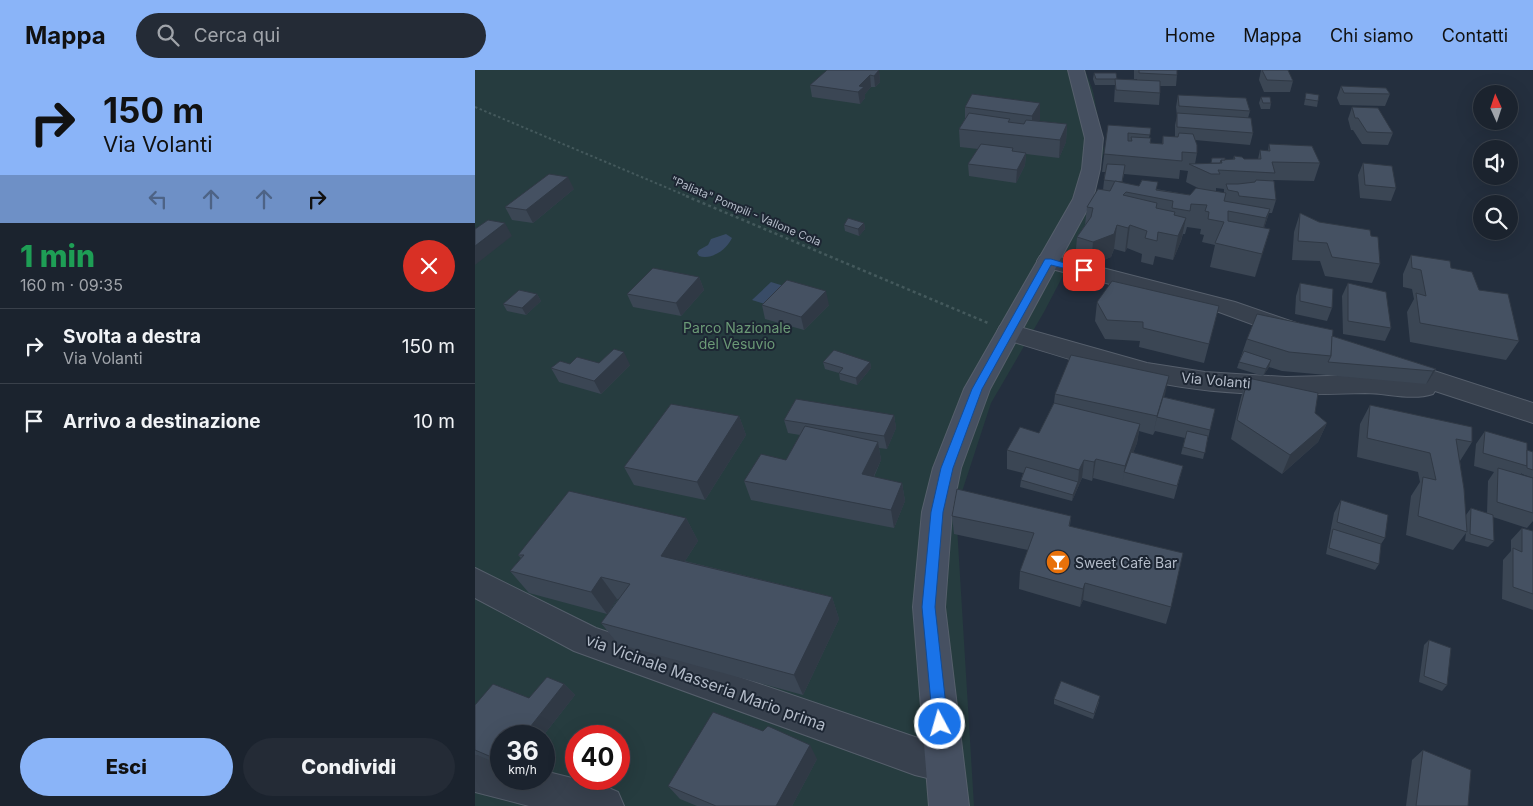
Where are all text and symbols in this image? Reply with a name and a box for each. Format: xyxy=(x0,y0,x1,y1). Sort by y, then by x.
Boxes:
search box xyxy=(136,13,486,58)
text: Mappa xyxy=(25,21,106,50)
icon: search xyxy=(154,21,182,49)
text: Cerca qui xyxy=(194,24,280,47)
text: Home xyxy=(1165,25,1215,46)
text: Mappa xyxy=(1243,25,1302,46)
text: Chi siamo xyxy=(1330,25,1414,46)
text: Contatti xyxy=(1442,25,1508,46)
north arrow xyxy=(1473,85,1517,130)
map controls xyxy=(1473,85,1518,240)
text: 150 m xyxy=(103,89,204,131)
icon: right xyxy=(20,90,85,155)
text: Via Volanti xyxy=(103,131,213,157)
button: sound xyxy=(1473,140,1518,185)
street label: "Paliata" Pompili - Vallone Cola xyxy=(669,173,823,249)
icon: left xyxy=(144,185,172,213)
icon: ahead xyxy=(197,185,225,213)
icon: ahead xyxy=(250,185,278,213)
icon: right xyxy=(303,185,331,213)
button: search xyxy=(1473,195,1518,240)
text: 1 min xyxy=(20,238,95,274)
button: close xyxy=(403,240,455,292)
pin xyxy=(1063,249,1105,291)
icon: arrive xyxy=(1070,256,1098,284)
text: 160 m · 09:35 xyxy=(20,275,123,295)
park label: Parco Nazionale del Vesuvio xyxy=(683,319,791,352)
text: Svolta a destra xyxy=(63,325,201,348)
icon: right xyxy=(20,332,48,360)
text: 150 m xyxy=(402,335,455,358)
text: Via Volanti xyxy=(63,348,143,368)
street label: Via Volanti xyxy=(1181,368,1251,392)
icon: arrive xyxy=(20,407,48,435)
text: Arrivo a destinazione xyxy=(63,410,261,433)
text: 10 m xyxy=(413,410,455,433)
bar icon: Sweet Cafè Bar xyxy=(1045,549,1071,575)
place label: Sweet Cafè Bar xyxy=(1075,554,1177,571)
street label: via Vicinale Masseria Mario prima xyxy=(583,629,829,735)
position arrow xyxy=(913,697,965,749)
speed limit sign: 40 xyxy=(565,725,630,790)
text: 36 xyxy=(506,736,539,766)
button: Esci xyxy=(20,738,233,796)
button: Condividi xyxy=(243,738,455,796)
text: km/h xyxy=(508,762,537,777)

